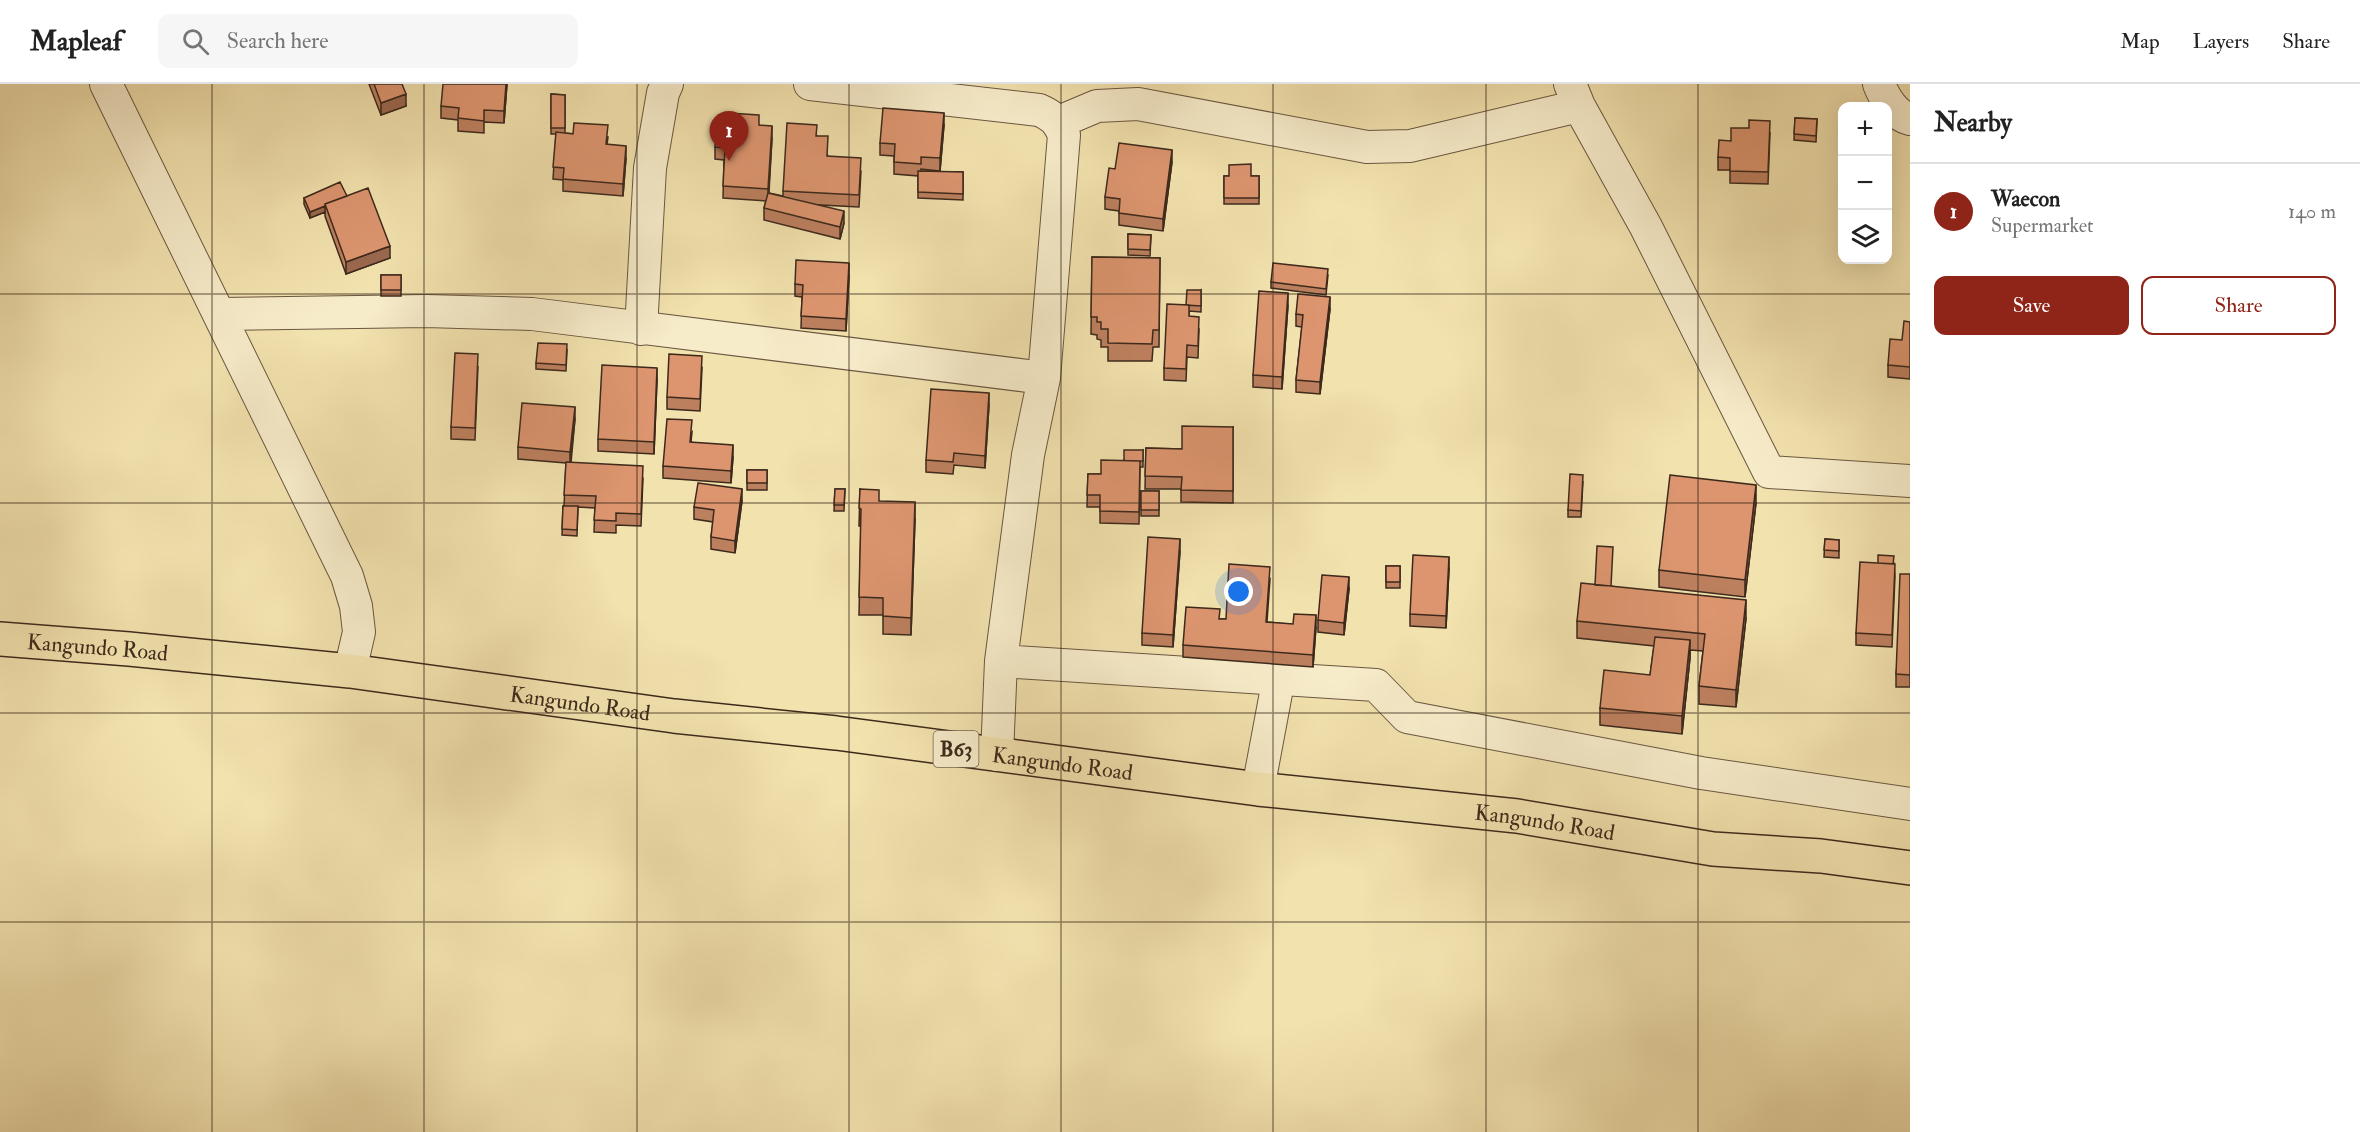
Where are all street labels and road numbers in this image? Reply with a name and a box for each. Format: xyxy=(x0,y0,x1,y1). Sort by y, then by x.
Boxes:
street label: Kangundo Road xyxy=(26,628,170,668)
street label: Kangundo Road xyxy=(508,680,652,728)
road number: B63 xyxy=(934,731,978,767)
street label: Kangundo Road xyxy=(990,741,1135,787)
street label: Kangundo Road xyxy=(1473,799,1617,847)

